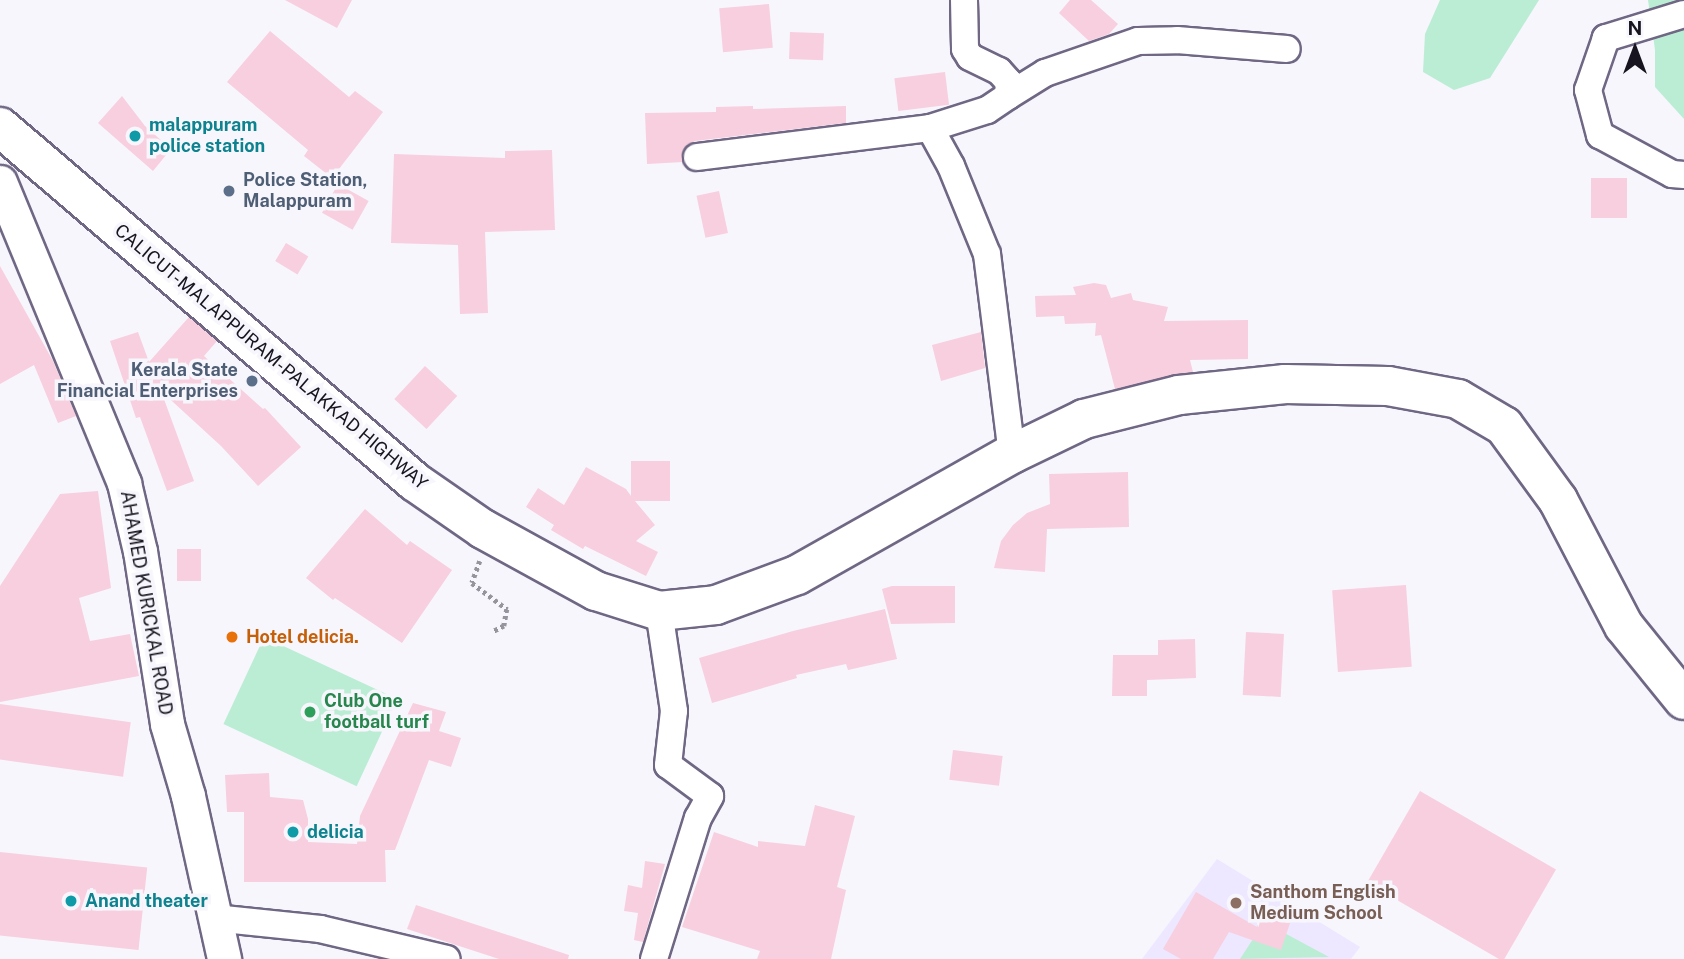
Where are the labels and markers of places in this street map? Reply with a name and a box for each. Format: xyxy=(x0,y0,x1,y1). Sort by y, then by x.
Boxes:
place label: malappuram police station xyxy=(149,115,265,158)
marker: malappuram police station xyxy=(127,128,143,144)
place label: Police Station, Malappuram xyxy=(243,170,368,212)
marker: Police Station, Malappuram xyxy=(221,183,237,199)
place label: Kerala State Financial Enterprises xyxy=(57,360,238,402)
marker: Kerala State Financial Enterprises xyxy=(244,373,260,389)
place label: Hotel delicia. xyxy=(246,626,359,648)
marker: Hotel delicia. xyxy=(224,629,240,645)
place label: Club One football turf xyxy=(324,691,429,734)
marker: Club One football turf xyxy=(302,704,318,720)
place label: delicia xyxy=(307,821,364,843)
marker: delicia xyxy=(285,824,301,840)
place label: Santhom English Medium School xyxy=(1250,882,1396,924)
place label: Anand theater xyxy=(85,890,208,912)
marker: Anand theater xyxy=(63,893,79,909)
marker: Santhom English Medium School xyxy=(1228,895,1244,911)

